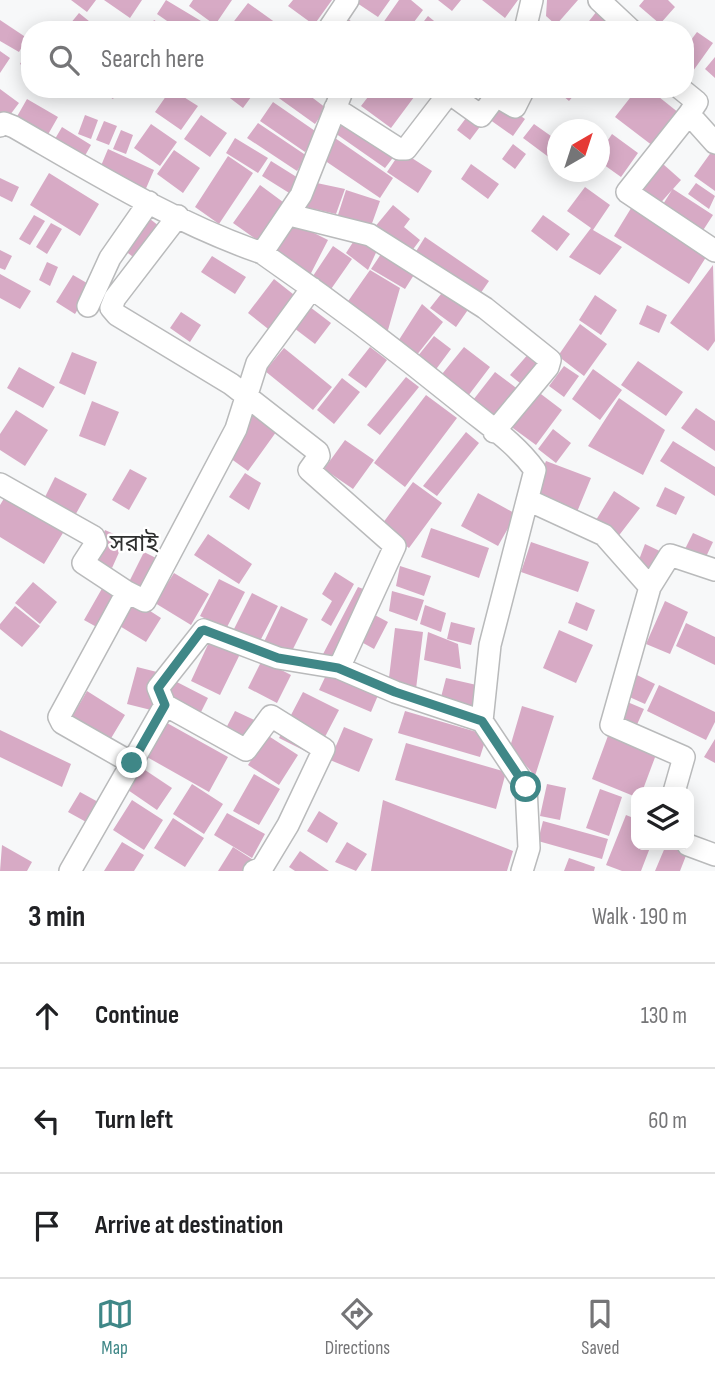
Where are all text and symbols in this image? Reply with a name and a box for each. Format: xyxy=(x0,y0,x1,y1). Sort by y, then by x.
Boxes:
search box xyxy=(21,21,694,98)
icon: search xyxy=(45,41,83,79)
text: Search here xyxy=(101,44,204,75)
north arrow xyxy=(547,119,610,182)
district label: সরাই xyxy=(109,529,159,558)
route end xyxy=(116,747,147,778)
route start xyxy=(510,771,541,802)
map controls xyxy=(631,787,694,850)
button: layers xyxy=(631,787,694,850)
text: 3 min xyxy=(28,899,85,935)
text: Walk · 190 m xyxy=(592,903,687,931)
icon: ahead xyxy=(28,997,66,1035)
text: Continue xyxy=(95,1000,179,1031)
text: 130 m xyxy=(641,1002,687,1030)
icon: left xyxy=(28,1102,66,1140)
text: Turn left xyxy=(95,1105,173,1136)
text: 60 m xyxy=(648,1107,687,1135)
icon: arrive xyxy=(28,1207,66,1245)
text: Arrive at destination xyxy=(95,1210,283,1241)
tab: Map xyxy=(96,1295,134,1360)
tab: Directions xyxy=(325,1295,390,1360)
tab: Saved xyxy=(581,1295,619,1360)

